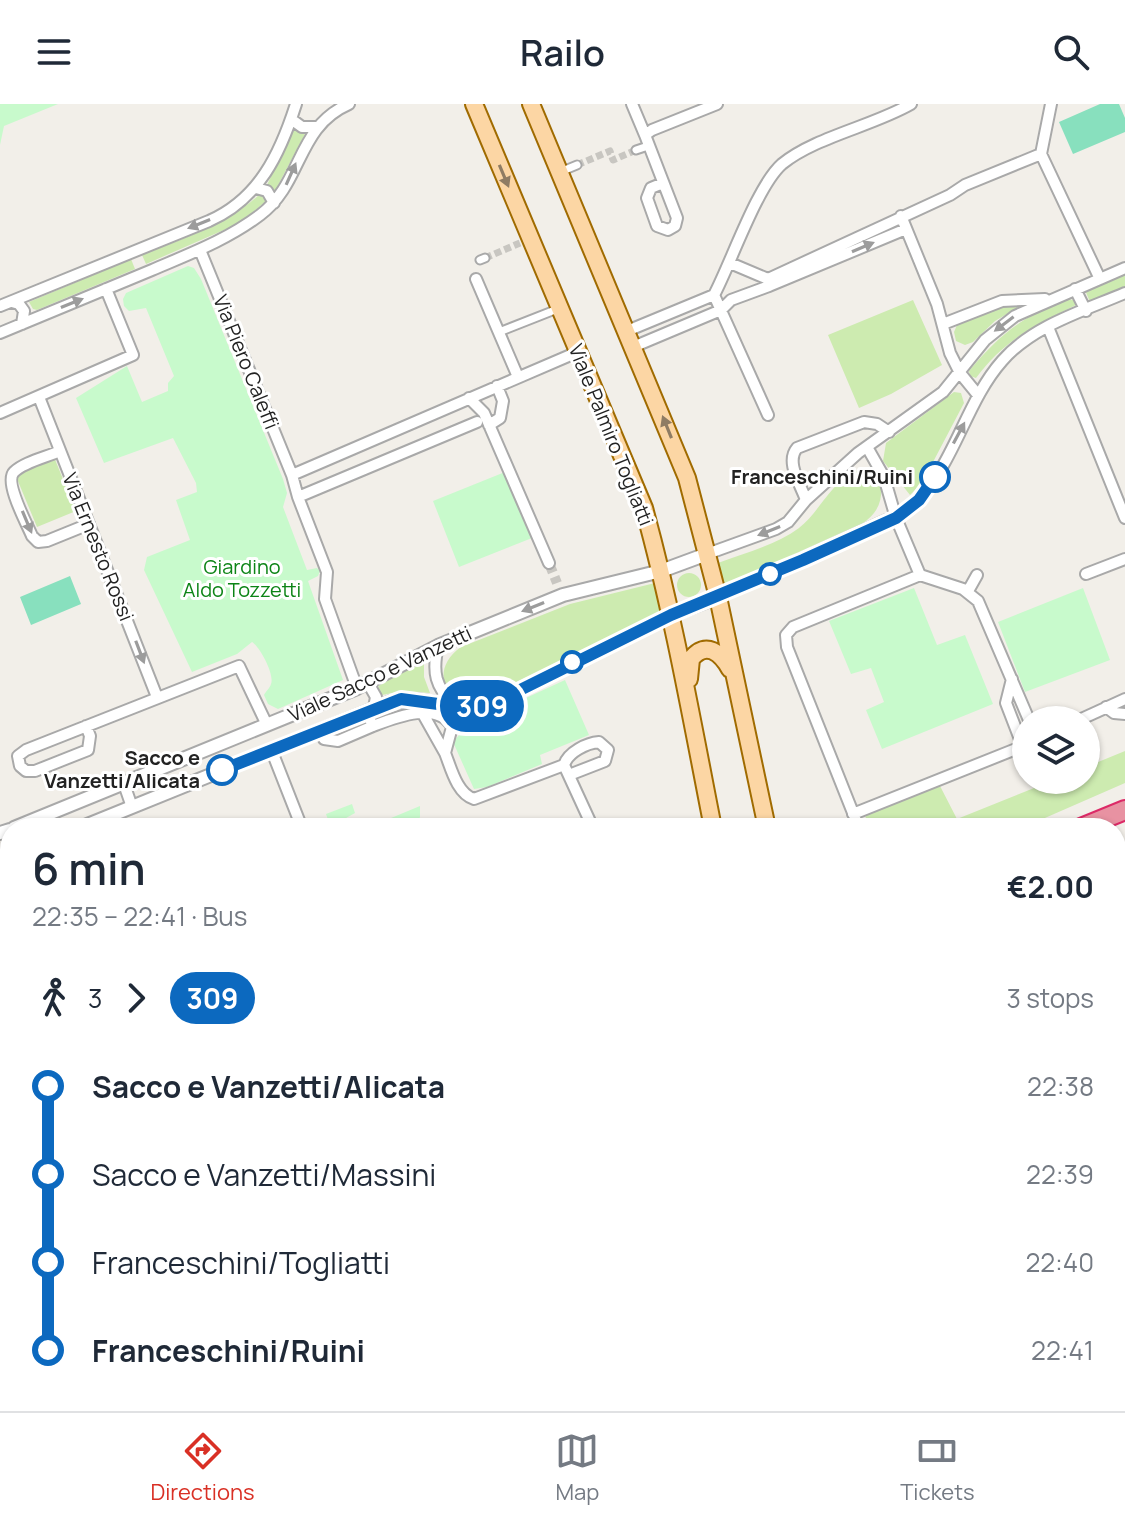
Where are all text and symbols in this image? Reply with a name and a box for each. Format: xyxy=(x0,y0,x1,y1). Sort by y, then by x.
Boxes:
text: Railo xyxy=(520,28,605,77)
icon: menu xyxy=(32,30,76,74)
icon: search xyxy=(1049,30,1093,74)
one-way arrow xyxy=(285,163,298,186)
one-way arrow xyxy=(497,164,510,188)
one-way arrow xyxy=(187,218,211,231)
one-way arrow xyxy=(851,240,875,253)
street label: Via Piero Caleffi xyxy=(207,291,286,433)
one-way arrow xyxy=(60,296,84,309)
one-way arrow xyxy=(994,315,1014,331)
street label: Viale Palmiro Togliatti xyxy=(563,340,660,530)
one-way arrow xyxy=(660,415,673,439)
one-way arrow xyxy=(952,421,965,444)
marker: Franceschini/Ruini xyxy=(920,462,950,492)
place label: Franceschini/Ruini xyxy=(731,463,913,490)
street label: Via Ernesto Rossi xyxy=(56,469,140,625)
one-way arrow xyxy=(20,511,33,534)
one-way arrow xyxy=(757,525,781,538)
park label: Giardino Aldo Tozzetti xyxy=(183,553,301,603)
unlabelled marker xyxy=(759,563,781,585)
one-way arrow xyxy=(521,601,544,614)
street label: Viale Sacco e Vanzetti xyxy=(284,619,476,728)
one-way arrow xyxy=(134,640,147,664)
unlabelled marker xyxy=(561,651,583,673)
line badge: 309 xyxy=(436,680,528,732)
text: 309 xyxy=(456,687,508,725)
map controls xyxy=(1012,706,1100,794)
button: layers xyxy=(1012,706,1100,794)
place label: Sacco e Vanzetti/Alicata xyxy=(44,744,200,794)
marker: Sacco e Vanzetti/Alicata xyxy=(207,755,237,785)
text: 6 min xyxy=(32,838,146,898)
text: €2.00 xyxy=(1007,866,1094,907)
text: 22:35 – 22:41 · Bus xyxy=(32,898,247,934)
icon: walk xyxy=(32,976,76,1020)
icon: forward xyxy=(114,976,158,1020)
text: 309 xyxy=(186,979,239,1017)
text: 3 xyxy=(88,980,102,1016)
text: 3 stops xyxy=(1007,980,1094,1016)
text: Sacco e Vanzetti/Alicata xyxy=(92,1066,445,1107)
text: 22:38 xyxy=(1027,1068,1094,1104)
text: Sacco e Vanzetti/Massini xyxy=(92,1154,436,1195)
text: 22:39 xyxy=(1026,1156,1094,1192)
text: Franceschini/Togliatti xyxy=(92,1242,390,1283)
text: 22:40 xyxy=(1025,1244,1094,1280)
text: Franceschini/Ruini xyxy=(92,1330,365,1371)
text: 22:41 xyxy=(1031,1332,1094,1368)
tab: Directions xyxy=(150,1429,255,1507)
tab: Map xyxy=(555,1429,599,1507)
tab: Tickets xyxy=(900,1429,975,1507)

